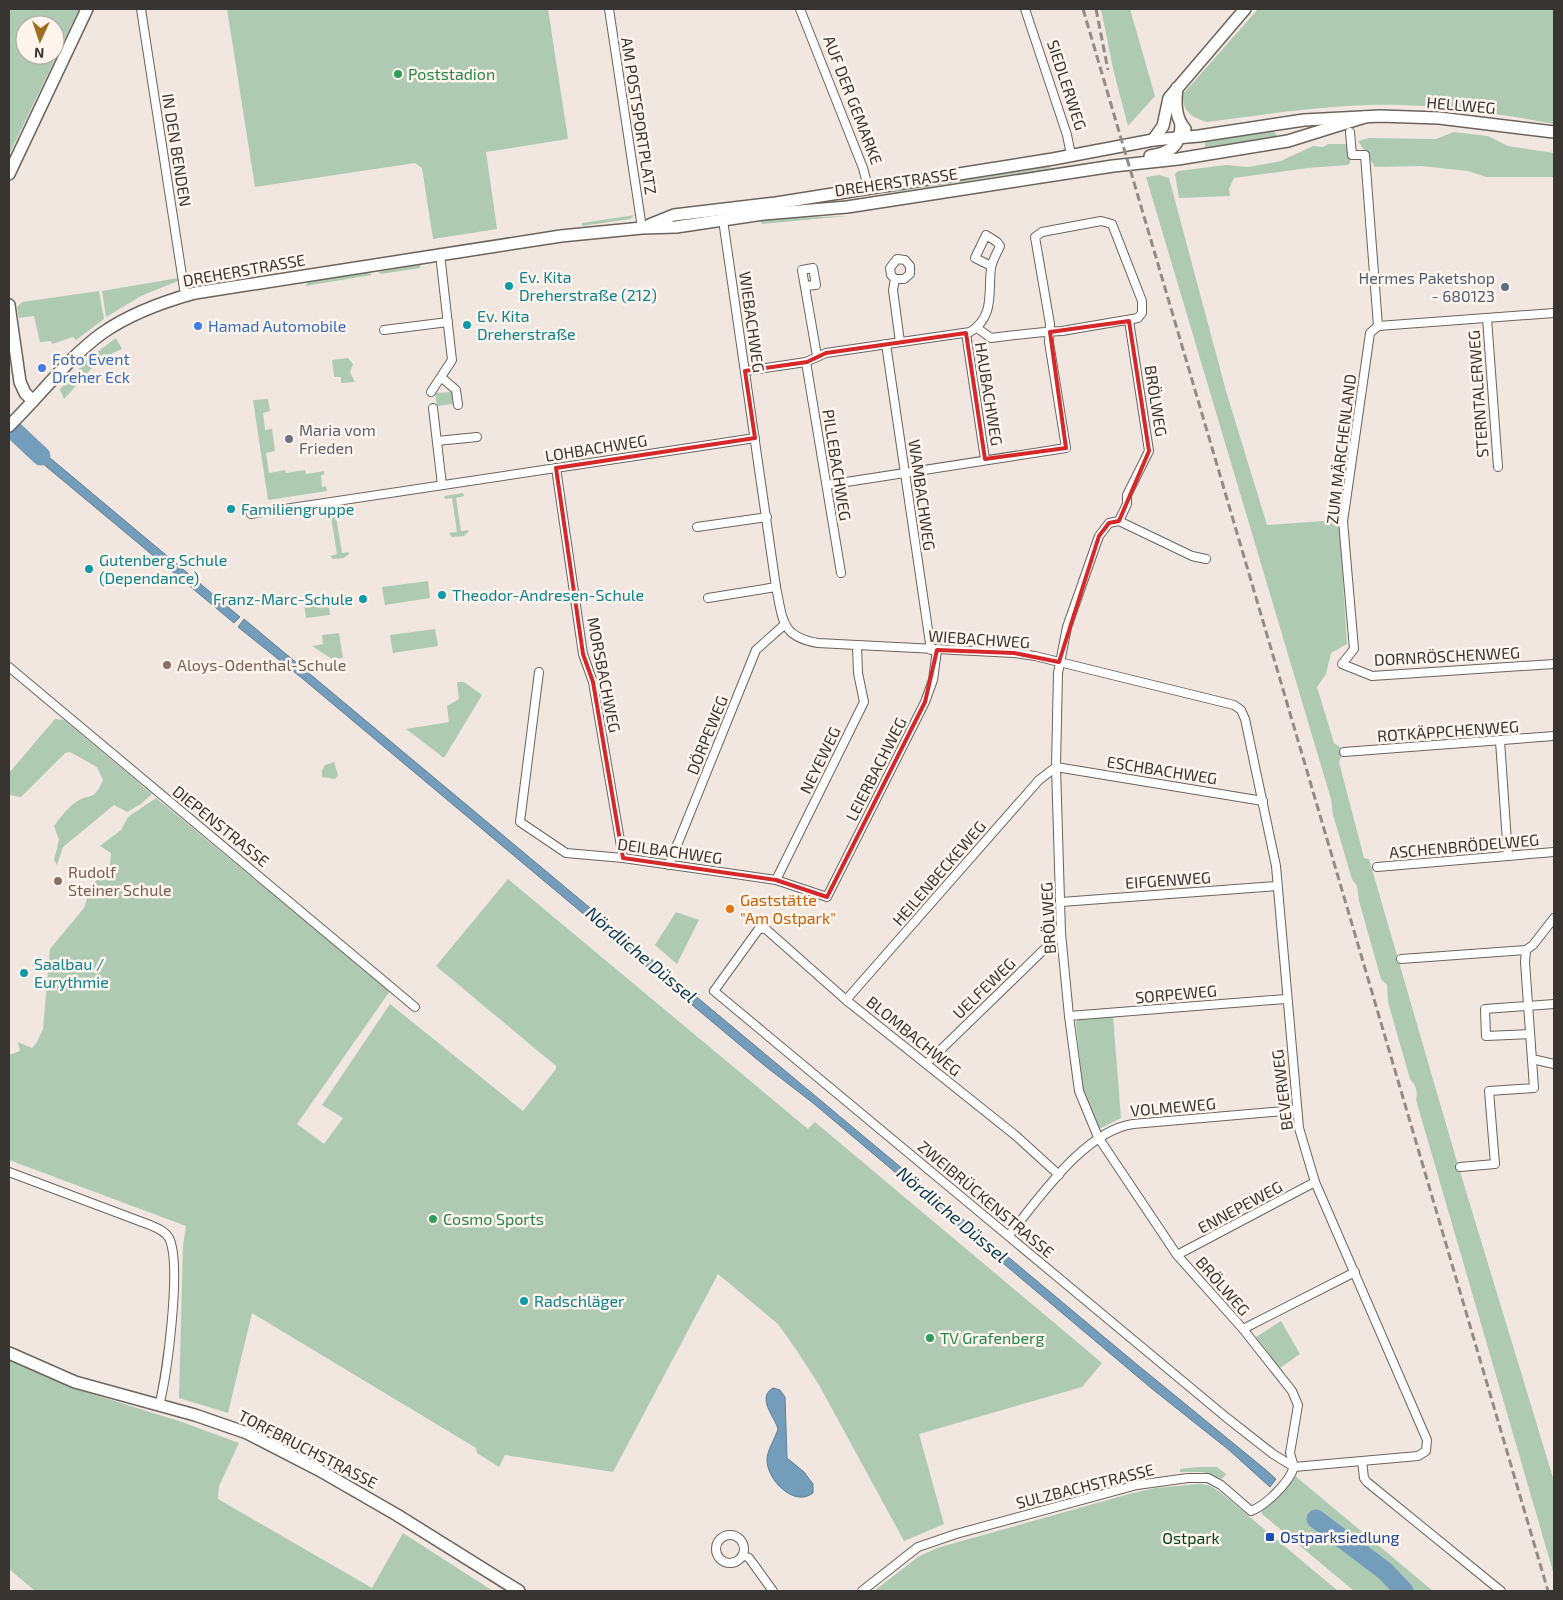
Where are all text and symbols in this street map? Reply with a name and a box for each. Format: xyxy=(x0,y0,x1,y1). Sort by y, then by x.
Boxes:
north arrow xyxy=(15,15,65,65)
street label: AUF DER GEMARKE xyxy=(820,33,887,167)
street label: AM POSTSPORTPLATZ xyxy=(618,36,661,196)
street label: SIEDLERWEG xyxy=(1044,37,1091,132)
text: N xyxy=(34,45,45,62)
place label: Poststadion xyxy=(408,64,495,83)
marker: Poststadion xyxy=(392,68,404,80)
street label: IN DEN BENDEN xyxy=(159,92,196,208)
street label: HELLWEG xyxy=(1426,92,1496,117)
street label: DREHERSTRASSE xyxy=(833,163,959,200)
street label: DREHERSTRASSE xyxy=(181,249,307,290)
place label: Ev. Kita Dreherstraße (212) xyxy=(519,267,657,304)
place label: Hermes Paketshop - 680123 xyxy=(1358,268,1495,305)
street label: WIEBACHWEG xyxy=(736,270,769,374)
marker: Ev. Kita Dreherstraße (212) xyxy=(503,280,515,292)
marker: Hermes Paketshop - 680123 xyxy=(1499,281,1511,293)
place label: Ev. Kita Dreherstraße xyxy=(477,306,576,343)
place label: Hamad Automobile xyxy=(208,316,346,335)
marker: Ev. Kita Dreherstraße xyxy=(461,319,473,331)
marker: Hamad Automobile xyxy=(192,320,204,332)
street label: STERNTALERWEG xyxy=(1464,330,1491,458)
street label: HAUBACHWEG xyxy=(972,341,1007,447)
place label: Foto Event Dreher Eck xyxy=(52,349,130,386)
marker: Foto Event Dreher Eck xyxy=(36,362,48,374)
street label: BRÖLWEG xyxy=(1141,364,1172,438)
street label: ZUM MÄRCHENLAND xyxy=(1322,373,1359,525)
street label: PILLEBACHWEG xyxy=(819,408,856,522)
place label: Maria vom Frieden xyxy=(299,420,376,457)
street label: LOHBACHWEG xyxy=(544,430,648,465)
marker: Maria vom Frieden xyxy=(283,433,295,445)
street label: WAMBACHWEG xyxy=(905,438,940,552)
place label: Familiengruppe xyxy=(241,499,354,518)
marker: Familiengruppe xyxy=(225,503,237,515)
place label: Gutenberg Schule (Dependance) xyxy=(99,550,227,587)
marker: Gutenberg Schule (Dependance) xyxy=(83,563,95,575)
place label: Theodor-Andresen-Schule xyxy=(452,585,644,604)
place label: Franz-Marc-Schule xyxy=(213,589,353,608)
marker: Theodor-Andresen-Schule xyxy=(436,589,448,601)
marker: Franz-Marc-Schule xyxy=(357,593,369,605)
street label: MORSBACHWEG xyxy=(584,616,625,734)
street label: WIEBACHWEG xyxy=(927,625,1031,652)
street label: DORNRÖSCHENWEG xyxy=(1373,642,1520,669)
place label: Aloys-Odenthal-Schule xyxy=(177,655,346,674)
marker: Aloys-Odenthal-Schule xyxy=(161,659,173,671)
street label: DÖRPEWEG xyxy=(682,692,731,777)
street label: LEIERBACHWEG xyxy=(841,714,910,824)
street label: ROTKÄPPCHENWEG xyxy=(1376,716,1519,745)
street label: NEYEWEG xyxy=(795,723,844,796)
street label: ESCHBACHWEG xyxy=(1106,751,1219,788)
street label: DIEPENSTRASSE xyxy=(169,781,273,870)
street label: HEILENBECKEWEG xyxy=(888,816,989,929)
street label: ASCHENBRÖDELWEG xyxy=(1388,829,1540,862)
street label: DEILBACHWEG xyxy=(616,834,724,867)
place label: Rudolf Steiner Schule xyxy=(68,862,172,899)
street label: EIFGENWEG xyxy=(1124,867,1212,892)
marker: Rudolf Steiner Schule xyxy=(52,875,64,887)
street label: BRÖLWEG xyxy=(1036,882,1059,954)
place label: Gaststätte "Am Ostpark" xyxy=(740,890,836,927)
water label: Nördliche Düssel xyxy=(582,901,702,1007)
marker: Gaststätte "Am Ostpark" xyxy=(724,903,736,915)
street label: UELFEWEG xyxy=(948,953,1019,1022)
place label: Saalbau / Eurythmie xyxy=(34,954,109,991)
marker: Saalbau / Eurythmie xyxy=(18,967,30,979)
street label: SORPEWEG xyxy=(1134,980,1218,1007)
street label: BLOMBACHWEG xyxy=(863,992,965,1080)
street label: BEVERWEG xyxy=(1267,1048,1296,1132)
street label: VOLMEWEG xyxy=(1129,1093,1216,1120)
street label: ZWEIBRÜCKENSTRASSE xyxy=(914,1136,1058,1261)
water label: Nördliche Düssel xyxy=(893,1161,1013,1267)
street label: ENNEPEWEG xyxy=(1194,1176,1285,1237)
place label: Cosmo Sports xyxy=(443,1209,544,1228)
marker: Cosmo Sports xyxy=(427,1213,439,1225)
street label: BRÖLWEG xyxy=(1193,1252,1254,1319)
place label: Radschläger xyxy=(534,1291,625,1310)
marker: Radschläger xyxy=(518,1295,530,1307)
place label: TV Grafenberg xyxy=(940,1328,1044,1347)
marker: TV Grafenberg xyxy=(924,1332,936,1344)
street label: TORFBRUCHSTRASSE xyxy=(235,1405,381,1492)
street label: SULZBACHSTRASSE xyxy=(1014,1459,1156,1512)
place label: Ostparksiedlung xyxy=(1280,1527,1400,1546)
park label: Ostpark xyxy=(1162,1528,1220,1547)
marker: Ostparksiedlung xyxy=(1264,1531,1276,1543)

